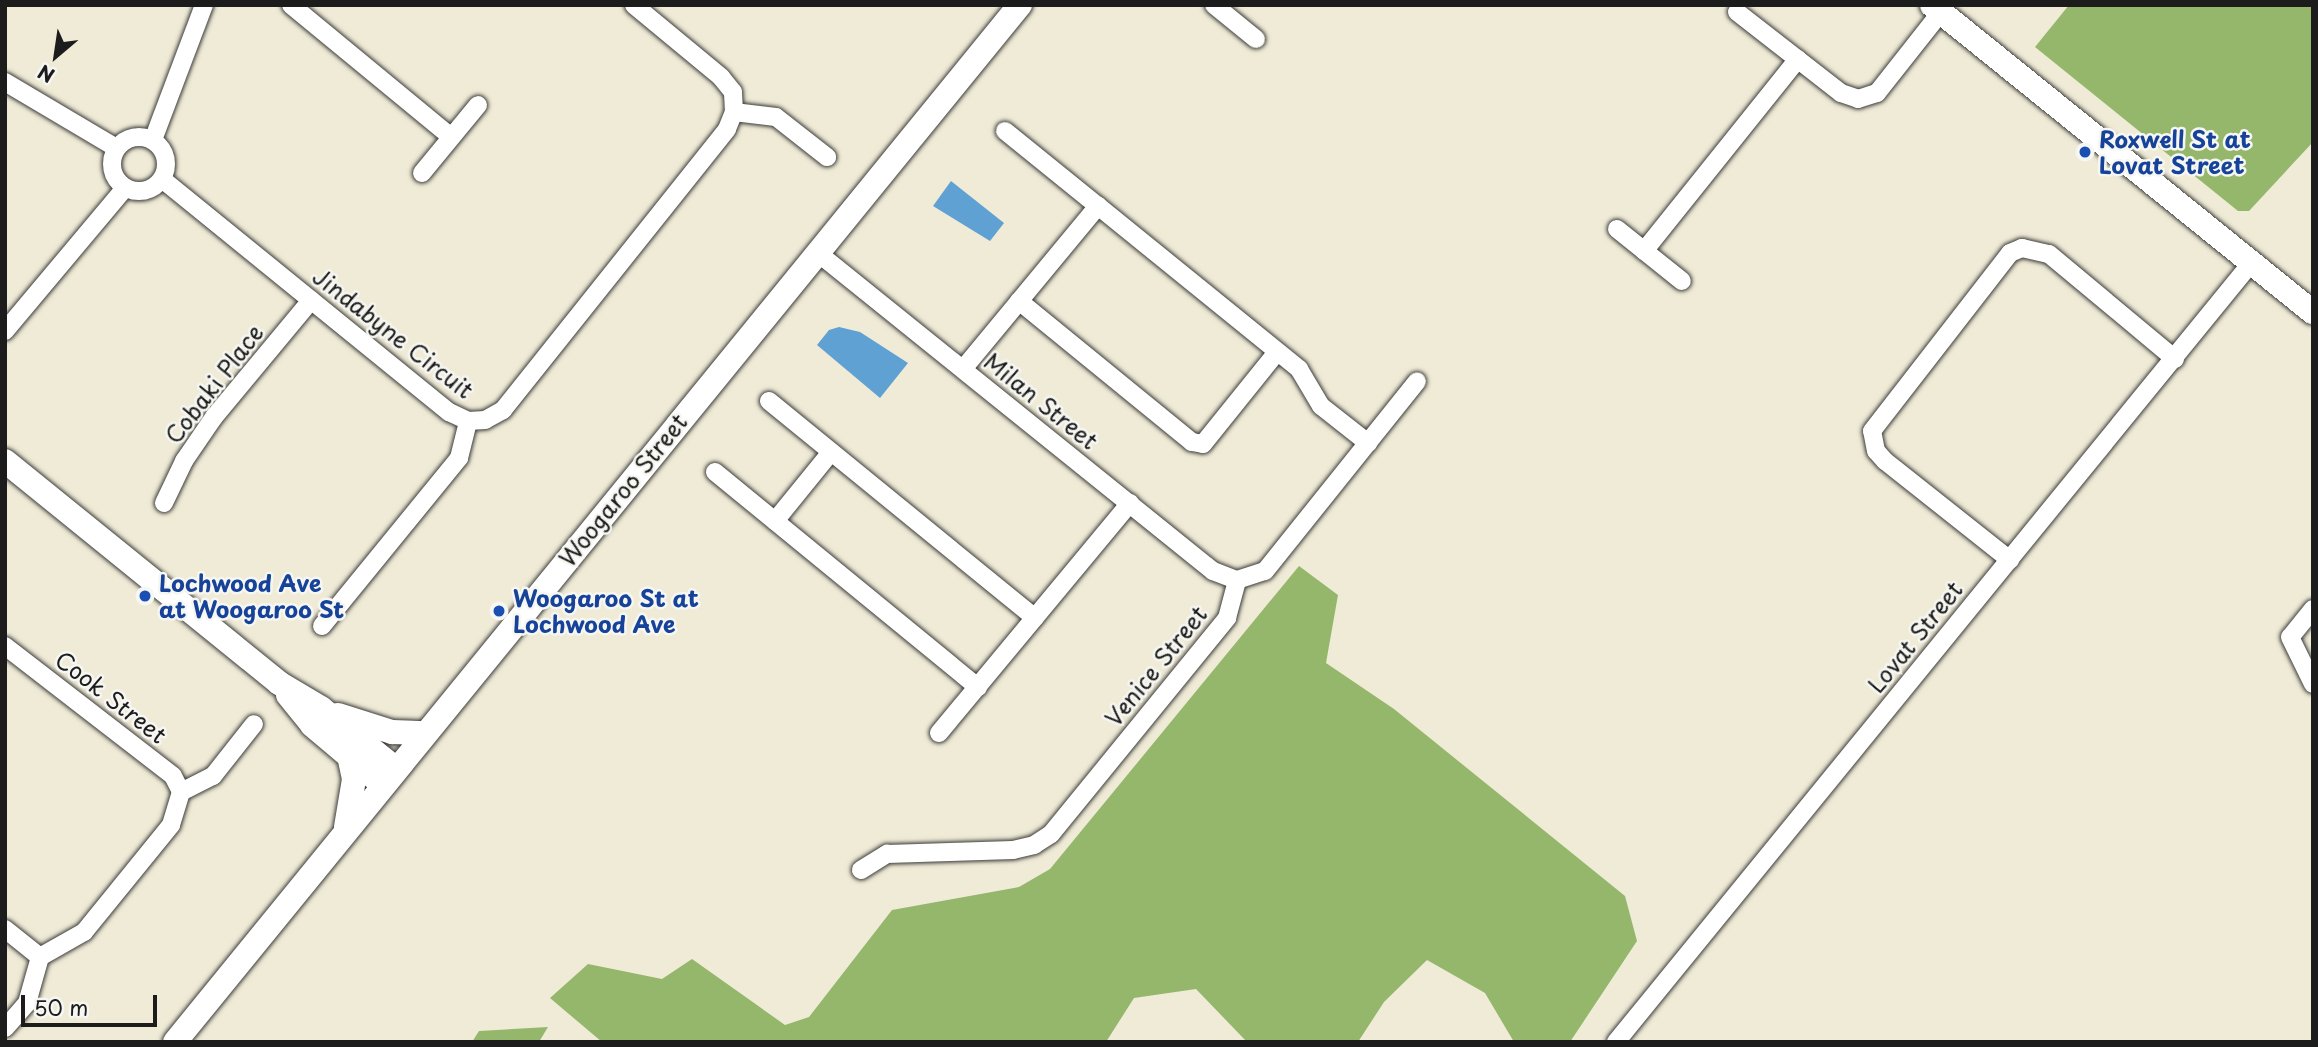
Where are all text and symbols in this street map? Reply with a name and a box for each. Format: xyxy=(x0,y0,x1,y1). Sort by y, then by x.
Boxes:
north arrow xyxy=(21,21,91,91)
text: N xyxy=(32,58,59,90)
place label: Roxwell St at Lovat Street xyxy=(2099,125,2251,179)
marker: Roxwell St at Lovat Street xyxy=(2077,144,2093,160)
street label: Jindabyne Circuit xyxy=(307,262,479,404)
street label: Cobaki Place xyxy=(159,319,269,449)
street label: Milan Street xyxy=(978,347,1104,455)
street label: Woogaroo Street xyxy=(553,408,693,572)
place label: Lochwood Ave at Woogaroo St xyxy=(159,569,344,623)
street label: Lovat Street xyxy=(1862,576,1968,698)
place label: Woogaroo St at Lochwood Ave xyxy=(513,584,698,638)
marker: Lochwood Ave at Woogaroo St xyxy=(137,588,153,604)
street label: Venice Street xyxy=(1099,600,1213,732)
marker: Woogaroo St at Lochwood Ave xyxy=(491,603,507,619)
street label: Cook Street xyxy=(50,645,172,749)
scale bar xyxy=(24,981,161,1025)
text: 50 m xyxy=(34,991,88,1023)

